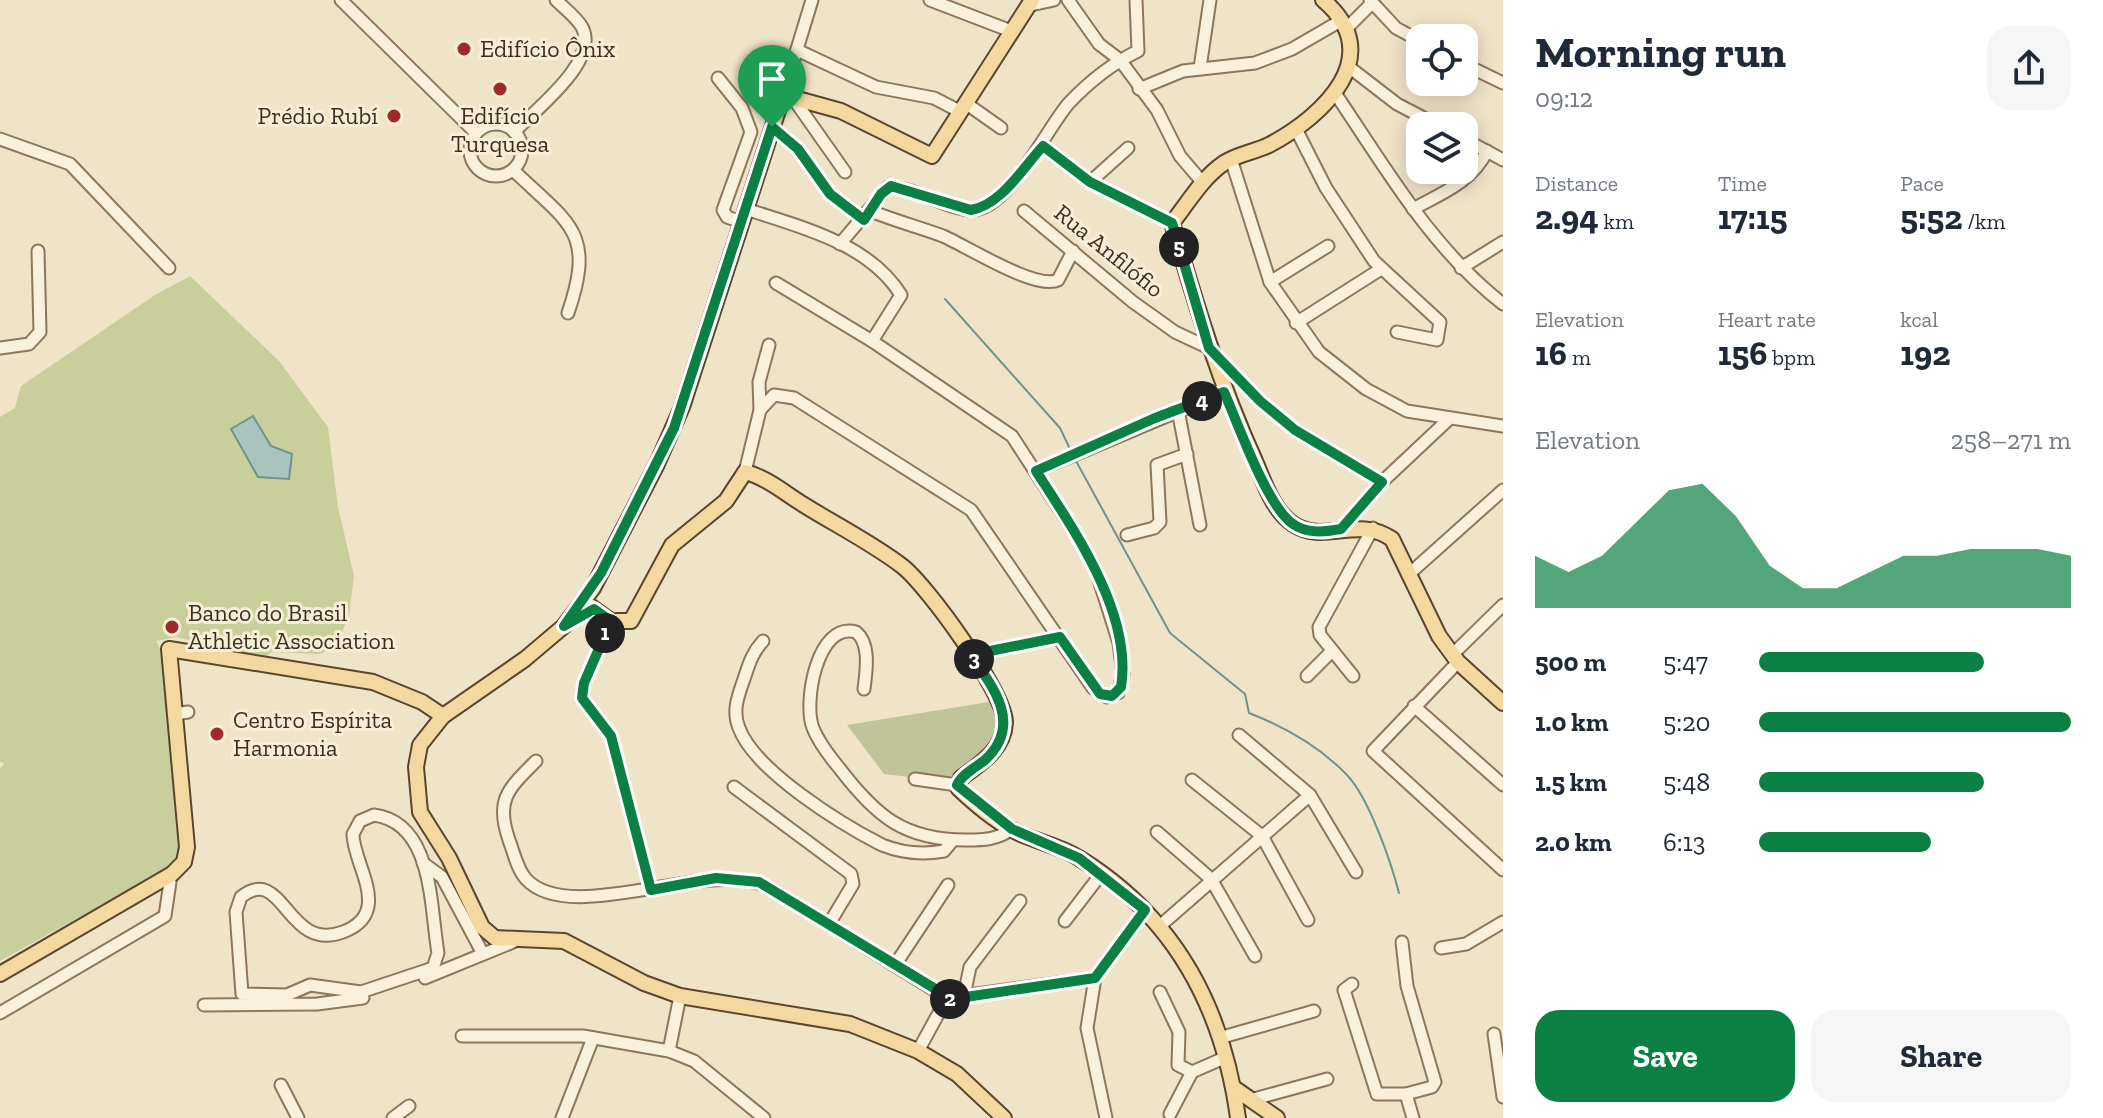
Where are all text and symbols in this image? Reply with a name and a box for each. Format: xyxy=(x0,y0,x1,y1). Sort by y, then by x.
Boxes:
map controls xyxy=(1406,24,1478,184)
button: locate xyxy=(1406,24,1478,96)
text: Morning run xyxy=(1535,25,1786,78)
button: share xyxy=(1987,26,2071,110)
place label: Edifício Ônix xyxy=(480,34,615,63)
marker: Edifício Ônix xyxy=(455,40,473,58)
pin xyxy=(738,45,806,127)
icon: arrive xyxy=(750,57,794,101)
marker: Edifício Turquesa xyxy=(491,80,509,98)
text: 09:12 xyxy=(1535,82,1593,114)
place label: Prédio Rubí xyxy=(257,101,378,130)
place label: Edifício Turquesa xyxy=(451,101,549,158)
marker: Prédio Rubí xyxy=(385,107,403,125)
button: layers xyxy=(1406,112,1478,184)
text: Distance xyxy=(1535,170,1618,197)
text: Time xyxy=(1718,170,1767,197)
text: Pace xyxy=(1900,170,1944,197)
text: 2.94 xyxy=(1535,197,1599,238)
text: 17:15 xyxy=(1718,197,1787,238)
text: 5:52 xyxy=(1900,197,1963,238)
street label: Rua Anfilófio xyxy=(1049,198,1170,303)
text: km xyxy=(1599,208,1634,235)
text: /km xyxy=(1963,208,2005,235)
pin: 5 xyxy=(1159,227,1199,267)
text: 5 xyxy=(1173,233,1185,260)
text: Elevation xyxy=(1535,306,1624,333)
text: Heart rate xyxy=(1718,306,1816,333)
text: kcal xyxy=(1900,306,1938,333)
text: 16 xyxy=(1535,333,1567,374)
text: 156 xyxy=(1718,333,1767,374)
text: 192 xyxy=(1900,333,1951,374)
text: m xyxy=(1567,344,1591,371)
text: bpm xyxy=(1767,344,1815,371)
pin: 4 xyxy=(1182,381,1222,421)
text: 4 xyxy=(1196,387,1208,414)
text: Elevation xyxy=(1535,424,1640,456)
text: 258–271 m xyxy=(1950,424,2071,456)
place label: Banco do Brasil Athletic Association xyxy=(188,598,395,655)
pin: 1 xyxy=(585,613,625,653)
marker: Banco do Brasil Athletic Association xyxy=(163,618,181,636)
text: 1 xyxy=(601,619,609,646)
pin: 3 xyxy=(954,639,994,679)
text: 3 xyxy=(968,645,980,672)
text: 500 m xyxy=(1535,646,1606,678)
text: 5:47 xyxy=(1663,646,1708,678)
place label: Centro Espírita Harmonia xyxy=(233,705,393,762)
text: 1.0 km xyxy=(1535,706,1608,738)
text: 5:20 xyxy=(1663,706,1711,738)
marker: Centro Espírita Harmonia xyxy=(208,725,226,743)
text: 1.5 km xyxy=(1535,766,1607,798)
text: 5:48 xyxy=(1663,766,1710,798)
text: 2.0 km xyxy=(1535,826,1612,858)
text: 6:13 xyxy=(1663,826,1705,858)
pin: 2 xyxy=(930,979,970,1019)
text: 2 xyxy=(944,985,956,1012)
button: Save xyxy=(1535,1010,1795,1102)
button: Share xyxy=(1811,1010,2071,1102)

